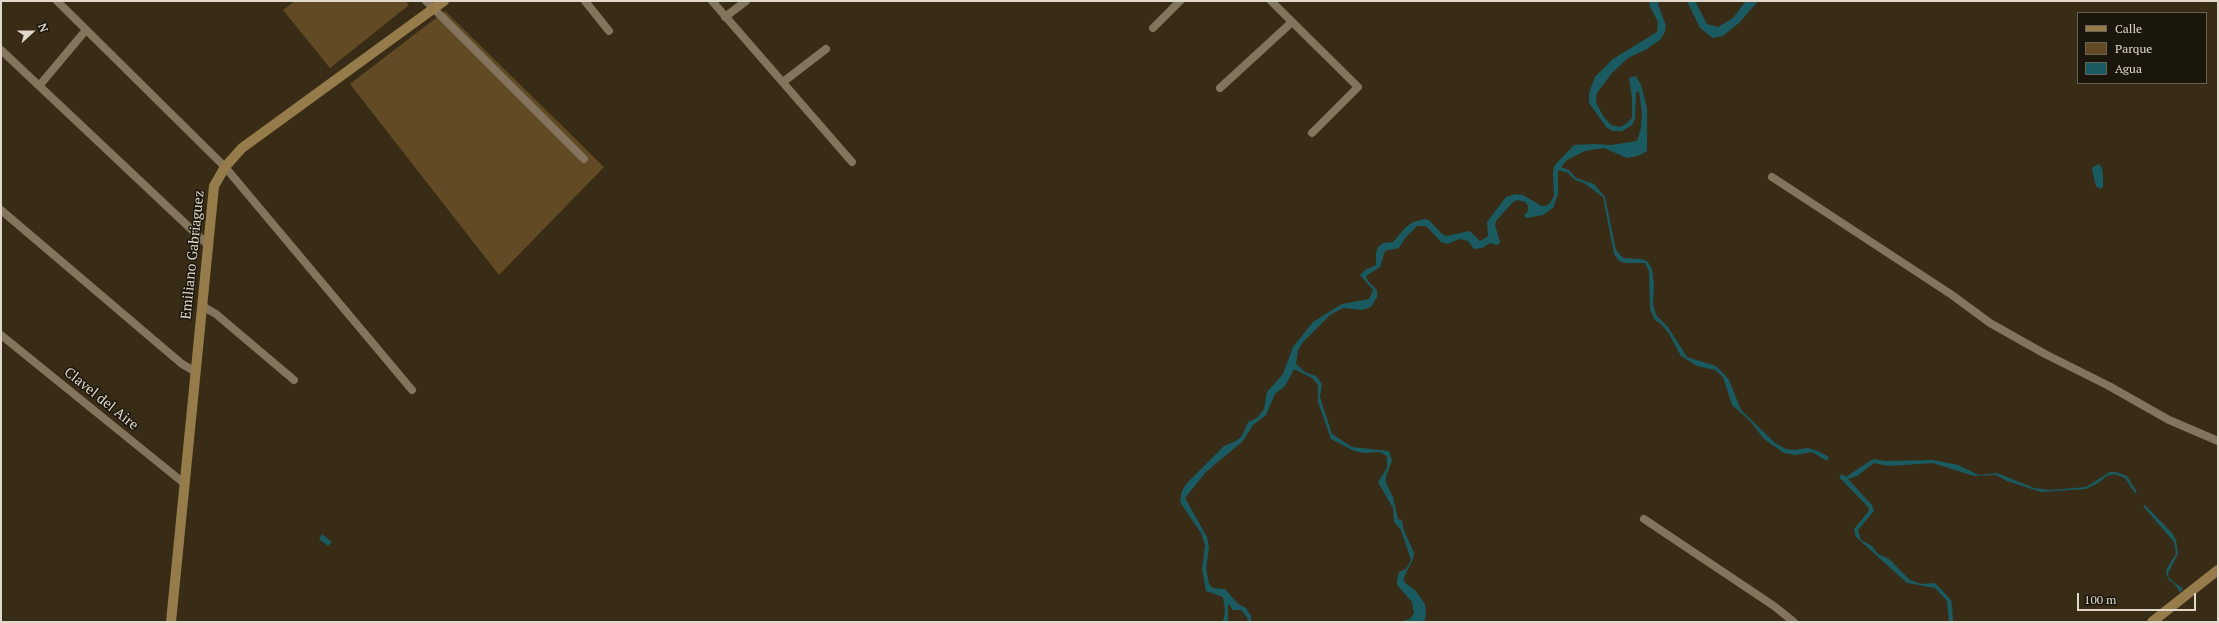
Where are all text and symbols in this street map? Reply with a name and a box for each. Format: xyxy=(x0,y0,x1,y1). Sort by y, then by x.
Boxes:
north arrow xyxy=(12,12,52,52)
legend xyxy=(2077,12,2207,84)
text: N xyxy=(35,21,51,34)
text: Calle xyxy=(2115,21,2142,36)
text: Parque xyxy=(2115,41,2152,56)
text: Agua xyxy=(2115,61,2142,76)
street label: Emiliano Gabriaguez xyxy=(178,190,208,320)
street label: Clavel del Aire xyxy=(61,364,141,434)
scale bar xyxy=(2079,585,2198,611)
text: 100 m xyxy=(2084,592,2116,607)

